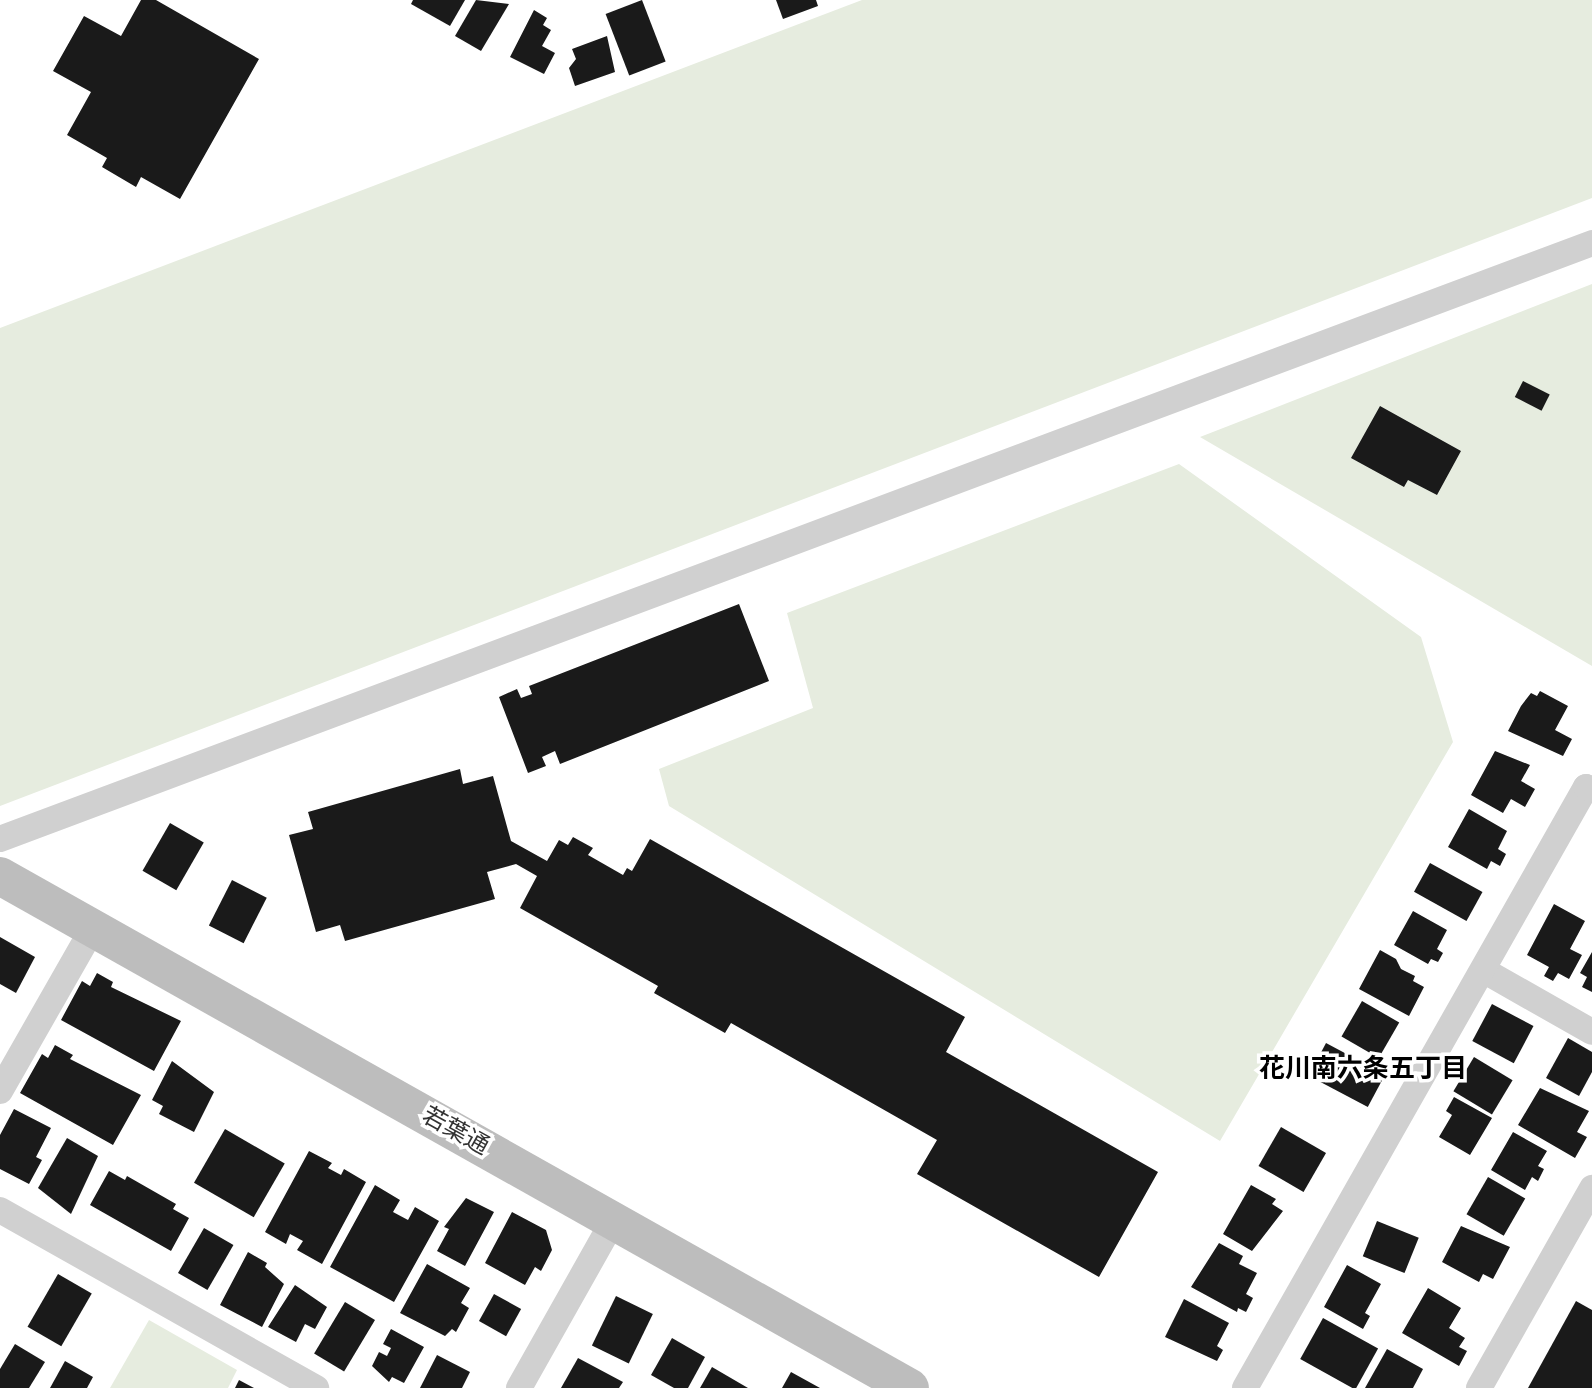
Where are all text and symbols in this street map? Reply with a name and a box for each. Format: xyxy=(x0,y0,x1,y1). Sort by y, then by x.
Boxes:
district label: 花川南六条五丁目 xyxy=(1259,1054,1467,1086)
street label: 若葉通 xyxy=(417,1102,493,1162)

